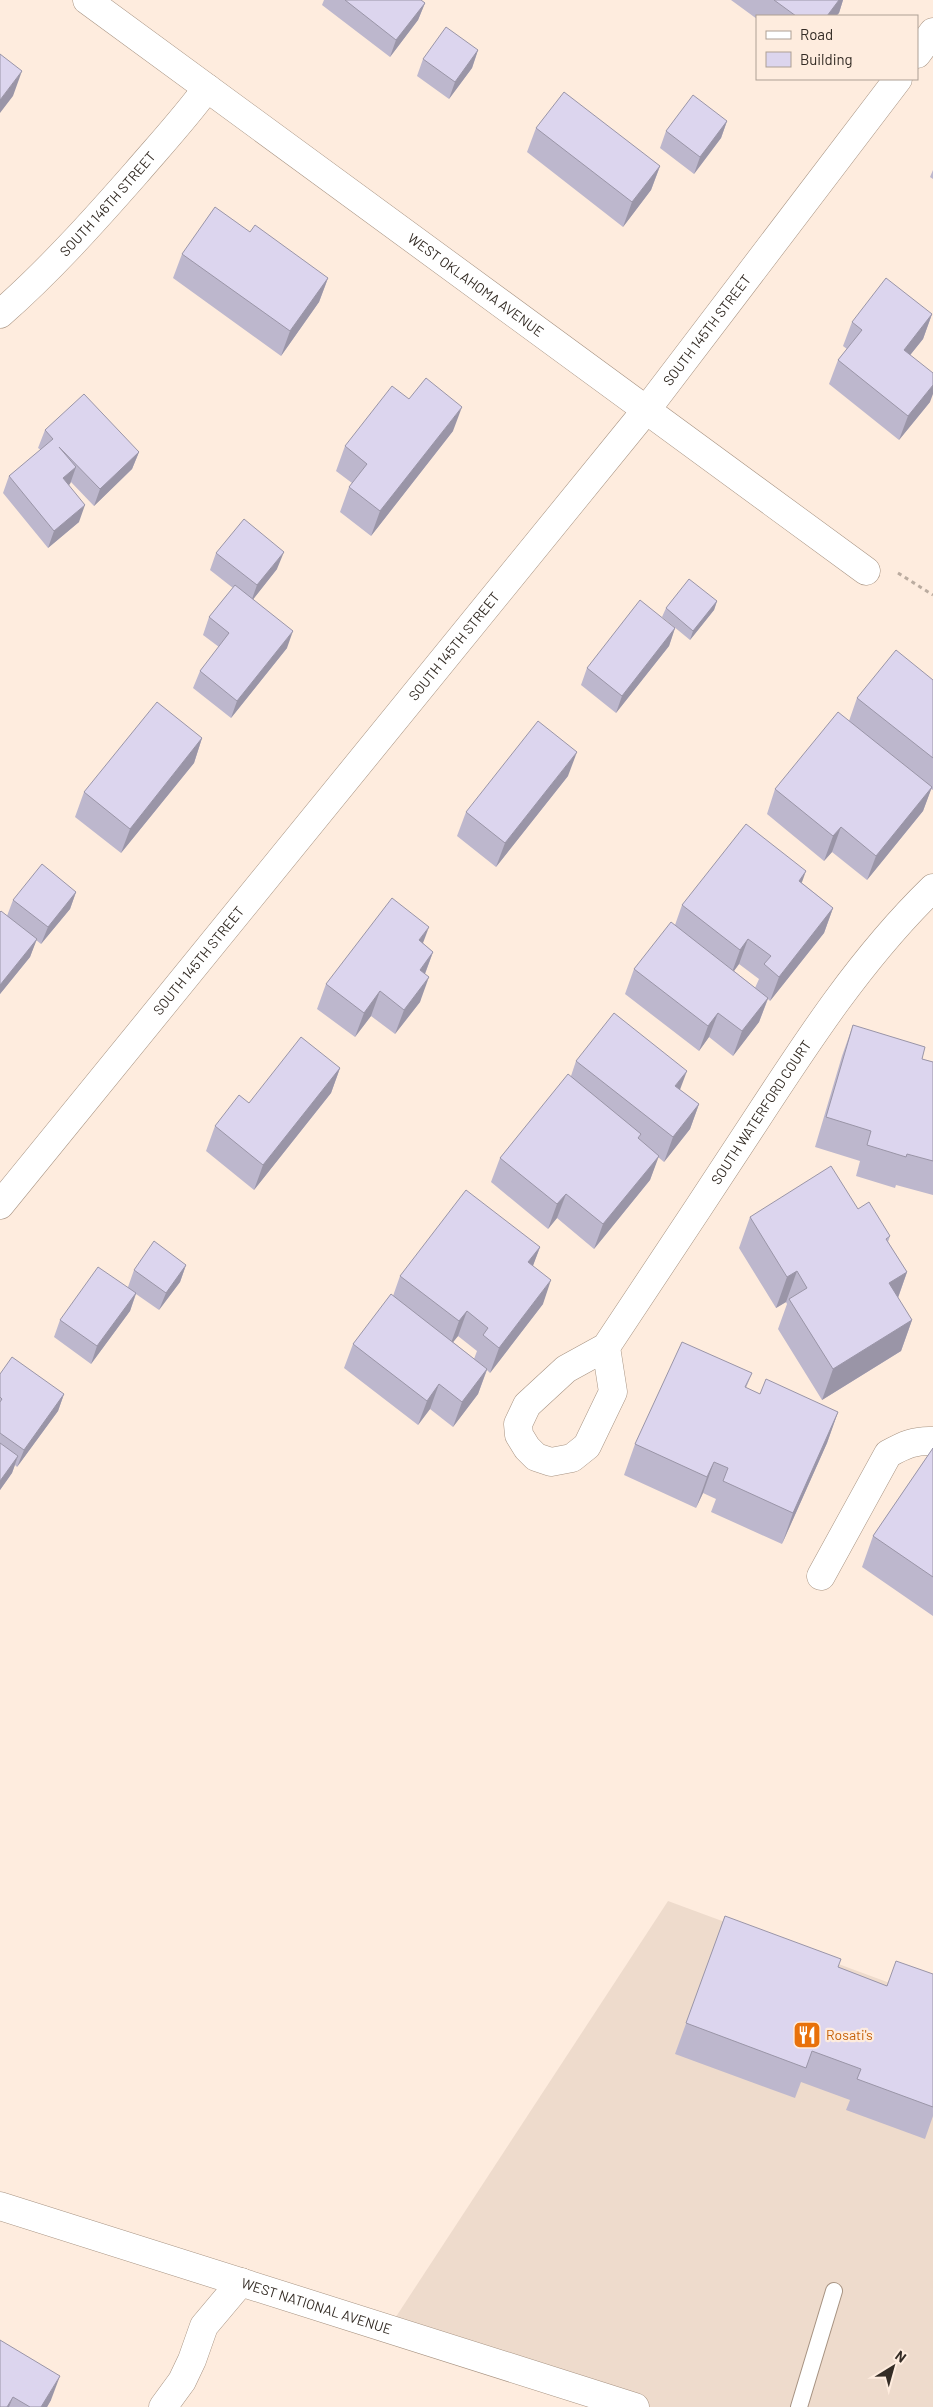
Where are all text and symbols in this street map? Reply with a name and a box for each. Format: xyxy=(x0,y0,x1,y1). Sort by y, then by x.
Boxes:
legend xyxy=(756,15,918,80)
text: Road xyxy=(800,25,833,43)
text: Building xyxy=(800,50,853,68)
street label: SOUTH 146TH STREET xyxy=(56,148,159,260)
street label: WEST OKLAHOMA AVENUE xyxy=(405,229,547,340)
street label: SOUTH 145TH STREET xyxy=(659,271,754,389)
street label: SOUTH 145TH STREET xyxy=(405,588,503,704)
street label: SOUTH 145TH STREET xyxy=(149,902,248,1018)
street label: SOUTH WATERFORD COURT xyxy=(707,1037,814,1187)
restaurant icon: Rosati's xyxy=(792,2020,822,2050)
place label: Rosati's xyxy=(826,2026,873,2043)
street label: WEST NATIONAL AVENUE xyxy=(239,2274,394,2337)
north arrow xyxy=(868,2342,918,2392)
text: N xyxy=(892,2347,910,2366)

